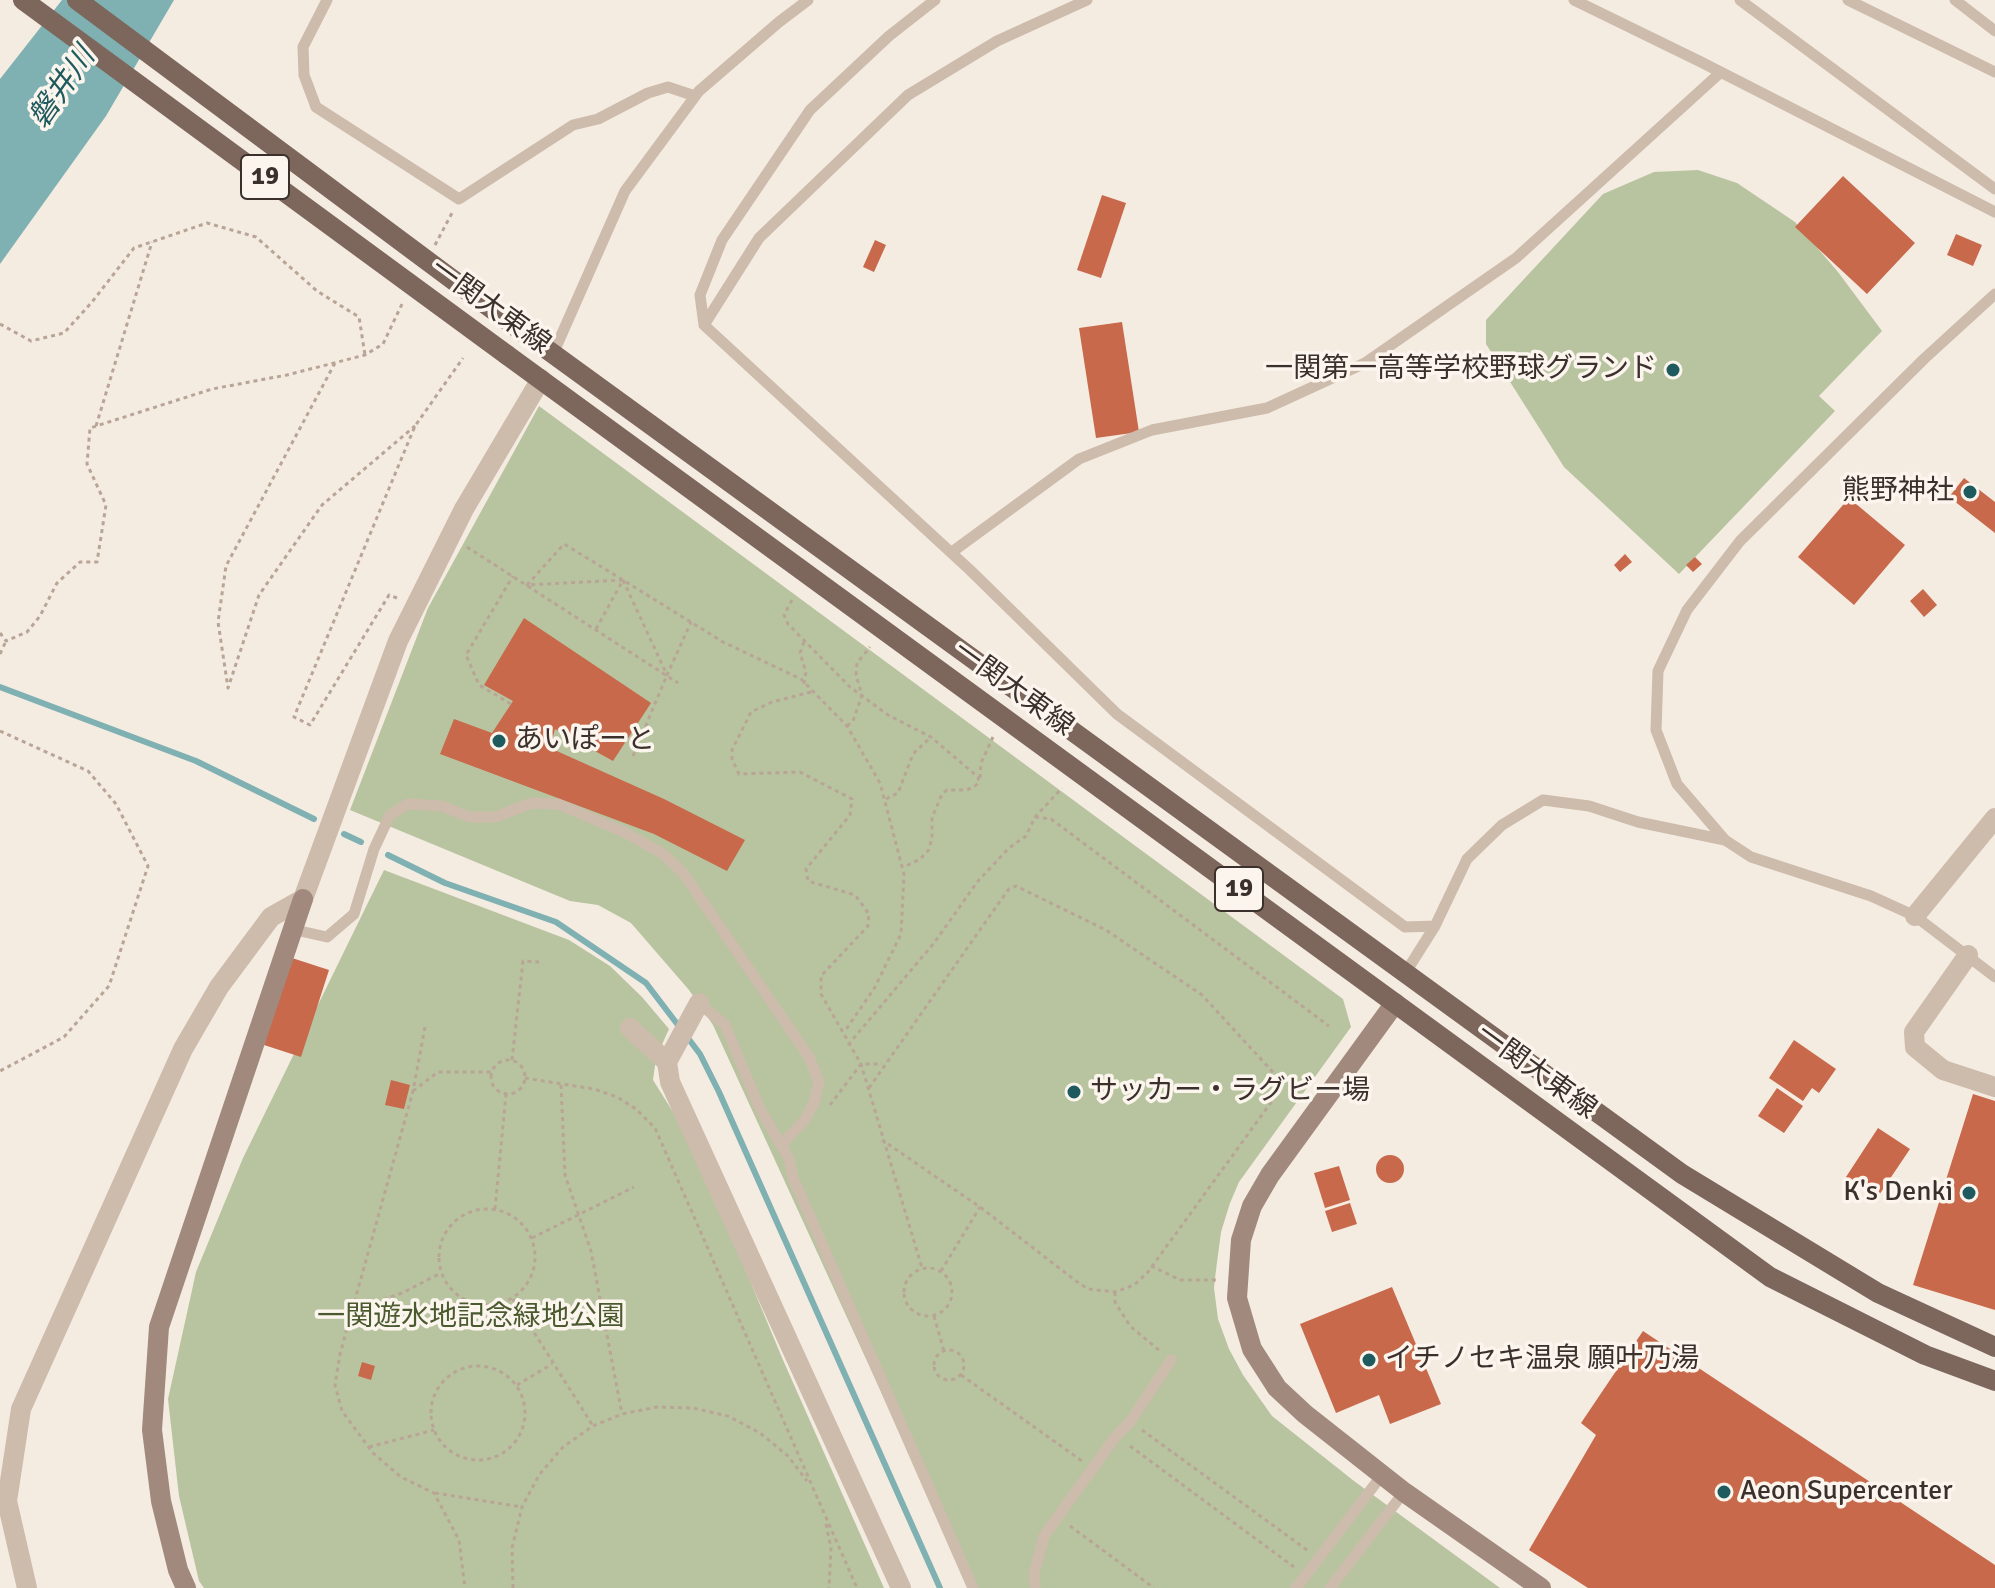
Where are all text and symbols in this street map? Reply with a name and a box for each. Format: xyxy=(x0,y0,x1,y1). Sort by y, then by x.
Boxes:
water label: 磐井川 xyxy=(22,41,104,135)
road number: 19 xyxy=(241,155,289,199)
street label: 一関大東線 xyxy=(423,252,557,362)
place label: 一関第一高等学校野球グランド xyxy=(1265,353,1657,387)
marker: 一関第一高等学校野球グランド xyxy=(1664,361,1682,379)
place label: 熊野神社 xyxy=(1842,475,1954,509)
marker: 熊野神社 xyxy=(1961,483,1979,501)
street label: 一関大東線 xyxy=(946,634,1080,744)
place label: あいぽーと xyxy=(515,724,655,758)
marker: あいぽーと xyxy=(490,732,508,750)
road number: 19 xyxy=(1215,867,1263,911)
street label: 一関大東線 xyxy=(1469,1017,1603,1127)
place label: サッカー・ラグビー場 xyxy=(1090,1075,1370,1109)
marker: サッカー・ラグビー場 xyxy=(1065,1083,1083,1101)
place label: K's Denki xyxy=(1843,1176,1953,1210)
marker: K's Denki xyxy=(1960,1184,1978,1202)
park label: 一関遊水地記念緑地公園 xyxy=(317,1301,625,1335)
place label: イチノセキ温泉 願叶乃湯 xyxy=(1385,1343,1699,1377)
marker: イチノセキ温泉 願叶乃湯 xyxy=(1360,1351,1378,1369)
place label: Aeon Supercenter xyxy=(1740,1475,1953,1509)
marker: Aeon Supercenter xyxy=(1715,1483,1733,1501)

